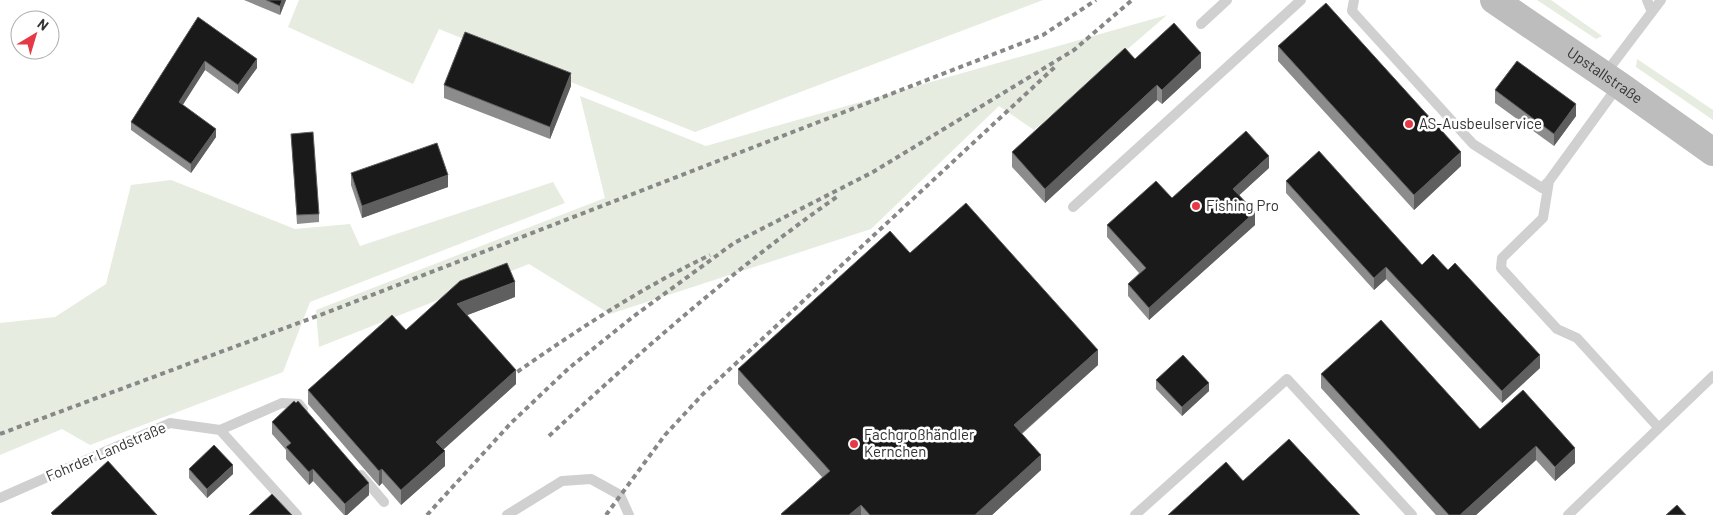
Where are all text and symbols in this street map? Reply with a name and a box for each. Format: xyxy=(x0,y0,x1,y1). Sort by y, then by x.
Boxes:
north arrow xyxy=(10,10,60,60)
text: N xyxy=(34,15,52,34)
street label: Upstallstraße xyxy=(1564,43,1646,107)
place label: AS-Ausbeulservice xyxy=(1419,114,1542,132)
marker: AS-Ausbeulservice xyxy=(1403,118,1415,130)
place label: Fishing Pro xyxy=(1206,196,1279,214)
marker: Fishing Pro xyxy=(1190,200,1202,212)
street label: Fohrder Landstraße xyxy=(43,418,168,485)
place label: Fachgroßhändler Kernchen xyxy=(864,425,975,460)
marker: Fachgroßhändler Kernchen xyxy=(848,438,860,450)

